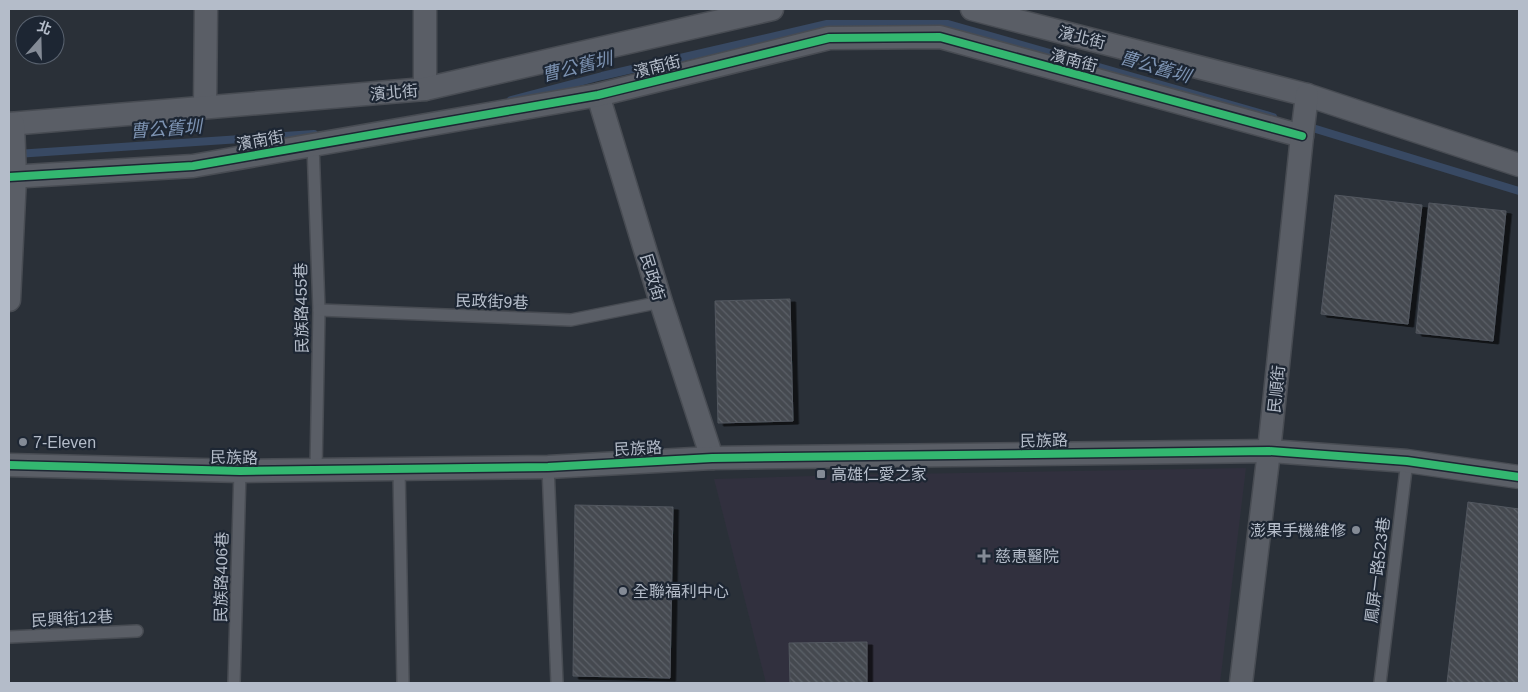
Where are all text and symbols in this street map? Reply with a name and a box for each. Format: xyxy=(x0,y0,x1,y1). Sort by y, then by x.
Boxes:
north arrow xyxy=(15,15,65,65)
text: 北 xyxy=(35,18,54,38)
street label: 濱北街 xyxy=(1057,23,1107,52)
street label: 濱南街 xyxy=(1048,46,1099,75)
water label: 曹公舊圳 xyxy=(1118,47,1195,87)
water label: 曹公舊圳 xyxy=(540,48,617,85)
street label: 濱南街 xyxy=(632,52,682,81)
street label: 濱北街 xyxy=(369,82,419,103)
water label: 曹公舊圳 xyxy=(129,116,206,141)
street label: 濱南街 xyxy=(235,128,285,153)
street label: 民政街 xyxy=(637,252,668,303)
street label: 民族路455巷 xyxy=(292,262,311,353)
street label: 民政街9巷 xyxy=(455,292,529,311)
street label: 民順街 xyxy=(1266,364,1287,414)
street label: 民族路 xyxy=(1020,432,1068,449)
place label: 7-Eleven xyxy=(33,434,96,451)
marker: 7-Eleven xyxy=(17,436,29,448)
street label: 民族路 xyxy=(614,439,662,458)
street label: 民族路 xyxy=(210,449,258,466)
place label: 高雄仁愛之家 xyxy=(831,466,927,483)
marker: 高雄仁愛之家 xyxy=(815,468,827,480)
street label: 鳳屏一路523巷 xyxy=(1363,516,1392,624)
place label: 澎果手機維修 xyxy=(1250,522,1346,539)
marker: 澎果手機維修 xyxy=(1350,524,1362,536)
street label: 民族路406巷 xyxy=(212,532,231,623)
place label: 慈恵醫院 xyxy=(995,548,1059,565)
marker: 慈恵醫院 xyxy=(977,549,991,563)
place label: 全聯福利中心 xyxy=(633,583,729,600)
marker: 全聯福利中心 xyxy=(617,585,629,597)
street label: 民興街12巷 xyxy=(31,608,113,629)

